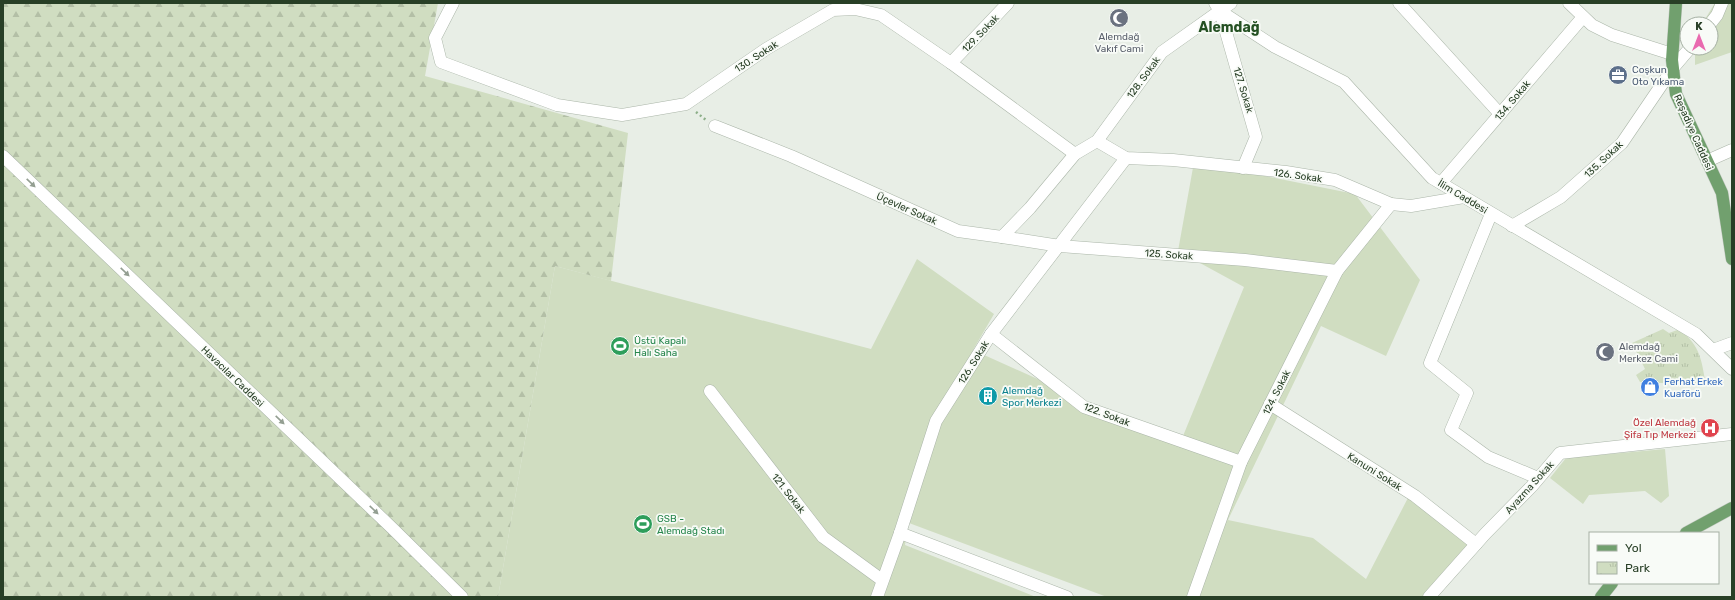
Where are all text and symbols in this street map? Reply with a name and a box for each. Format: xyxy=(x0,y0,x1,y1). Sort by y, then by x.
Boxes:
mosque icon: Alemdağ Vakıf Cami xyxy=(1108,7,1130,29)
street label: 129. Sokak xyxy=(960,12,1002,55)
north arrow xyxy=(1679,16,1719,56)
district label: Alemdağ xyxy=(1198,19,1260,36)
text: K xyxy=(1695,20,1703,33)
place label: Alemdağ Vakıf Cami xyxy=(1095,31,1143,55)
street label: 130. Sokak xyxy=(733,38,781,75)
street label: 128. Sokak xyxy=(1125,54,1164,101)
office icon: Coşkun Oto Yıkama xyxy=(1607,64,1629,86)
place label: Coşkun Oto Yıkama xyxy=(1632,64,1684,88)
street label: 127. Sokak xyxy=(1230,66,1256,115)
street label: 134. Sokak xyxy=(1492,77,1534,123)
street label: Reşadiye Caddesi xyxy=(1671,93,1715,172)
street label: 135. Sokak xyxy=(1582,138,1626,181)
street label: 126. Sokak xyxy=(1273,167,1324,185)
street label: İlim Caddesi xyxy=(1435,177,1490,216)
one-way arrow xyxy=(26,178,36,187)
street label: Üçevler Sokak xyxy=(874,190,940,228)
street label: 125. Sokak xyxy=(1144,247,1194,263)
one-way arrow xyxy=(120,268,130,277)
sports icon: Üstü Kapalı Halı Saha xyxy=(609,335,631,357)
place label: Üstü Kapalı Halı Saha xyxy=(634,335,686,359)
street label: 126. Sokak xyxy=(956,338,992,386)
mosque icon: Alemdağ Merkez Cami xyxy=(1594,341,1616,363)
place label: Alemdağ Merkez Cami xyxy=(1619,341,1678,365)
street label: Havacılar Caddesi xyxy=(198,344,266,410)
street label: 124. Sokak xyxy=(1260,367,1294,417)
shop icon: Ferhat Erkek Kuaförü xyxy=(1639,376,1661,398)
place label: Ferhat Erkek Kuaförü xyxy=(1664,376,1723,400)
building icon: Alemdağ Spor Merkezi xyxy=(977,385,999,407)
place label: Alemdağ Spor Merkezi xyxy=(1002,385,1061,409)
street label: 122. Sokak xyxy=(1082,401,1132,430)
one-way arrow xyxy=(275,416,285,425)
place label: Özel Alemdağ Şifa Tıp Merkezi xyxy=(1624,417,1696,441)
hospital icon: Özel Alemdağ Şifa Tıp Merkezi xyxy=(1699,417,1721,439)
street label: Kanuni Sokak xyxy=(1345,450,1405,494)
street label: Ayazma Sokak xyxy=(1503,458,1557,517)
street label: 121. Sokak xyxy=(769,471,808,517)
one-way arrow xyxy=(369,505,379,515)
sports icon: GSB - Alemdağ Stadı xyxy=(632,513,654,535)
place label: GSB - Alemdağ Stadı xyxy=(657,513,725,537)
legend xyxy=(1589,532,1719,584)
text: Yol xyxy=(1625,541,1642,555)
text: Park xyxy=(1625,561,1651,575)

